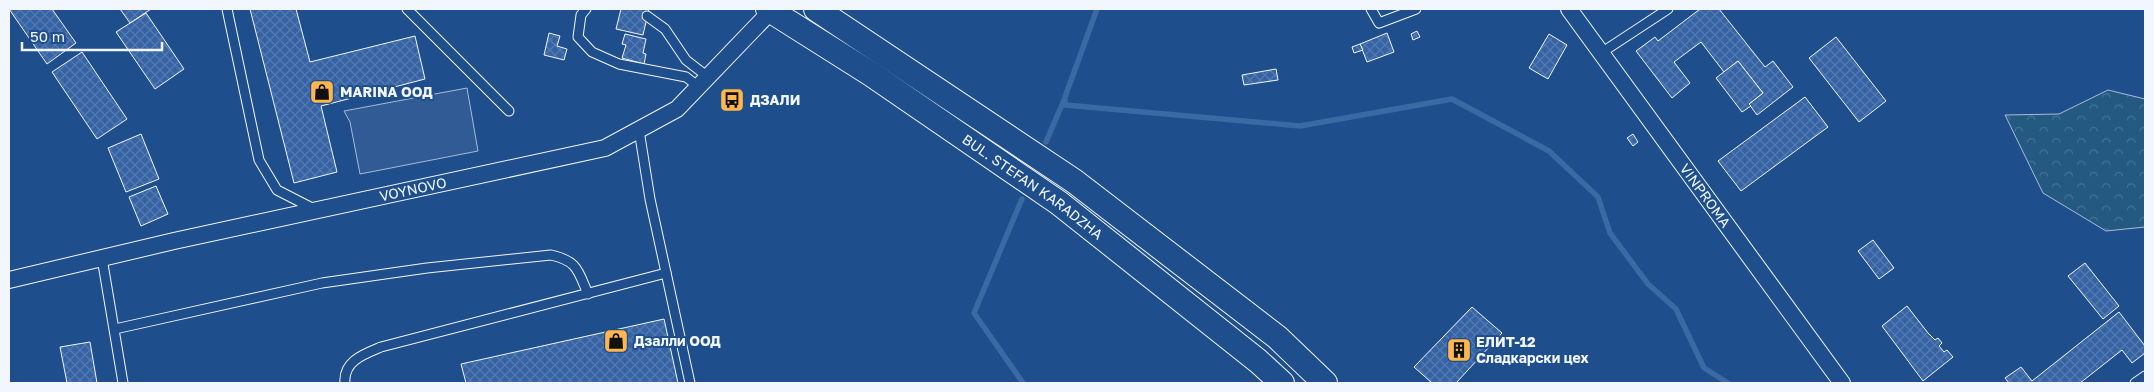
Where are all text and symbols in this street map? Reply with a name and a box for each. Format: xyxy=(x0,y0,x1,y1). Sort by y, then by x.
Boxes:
scale bar xyxy=(22,20,162,52)
text: 50 m xyxy=(30,27,65,45)
shop icon: MARINA ООД xyxy=(309,79,335,105)
place label: MARINA ООД xyxy=(340,83,433,100)
bus stop icon: ДЗАЛИ xyxy=(719,87,745,113)
place label: ДЗАЛИ xyxy=(750,91,800,108)
street label: BUL. STEFAN KARADZHA xyxy=(959,130,1107,243)
street label: VINPROMA xyxy=(1677,160,1735,231)
street label: VOYNOVO xyxy=(378,173,448,204)
shop icon: Дзалли ООД xyxy=(603,328,629,354)
place label: Дзалли ООД xyxy=(634,332,721,349)
place label: ЕЛИТ-12 Сладкарски цех xyxy=(1476,333,1589,366)
building icon: ЕЛИТ-12 Сладкарски цех xyxy=(1446,337,1472,363)

